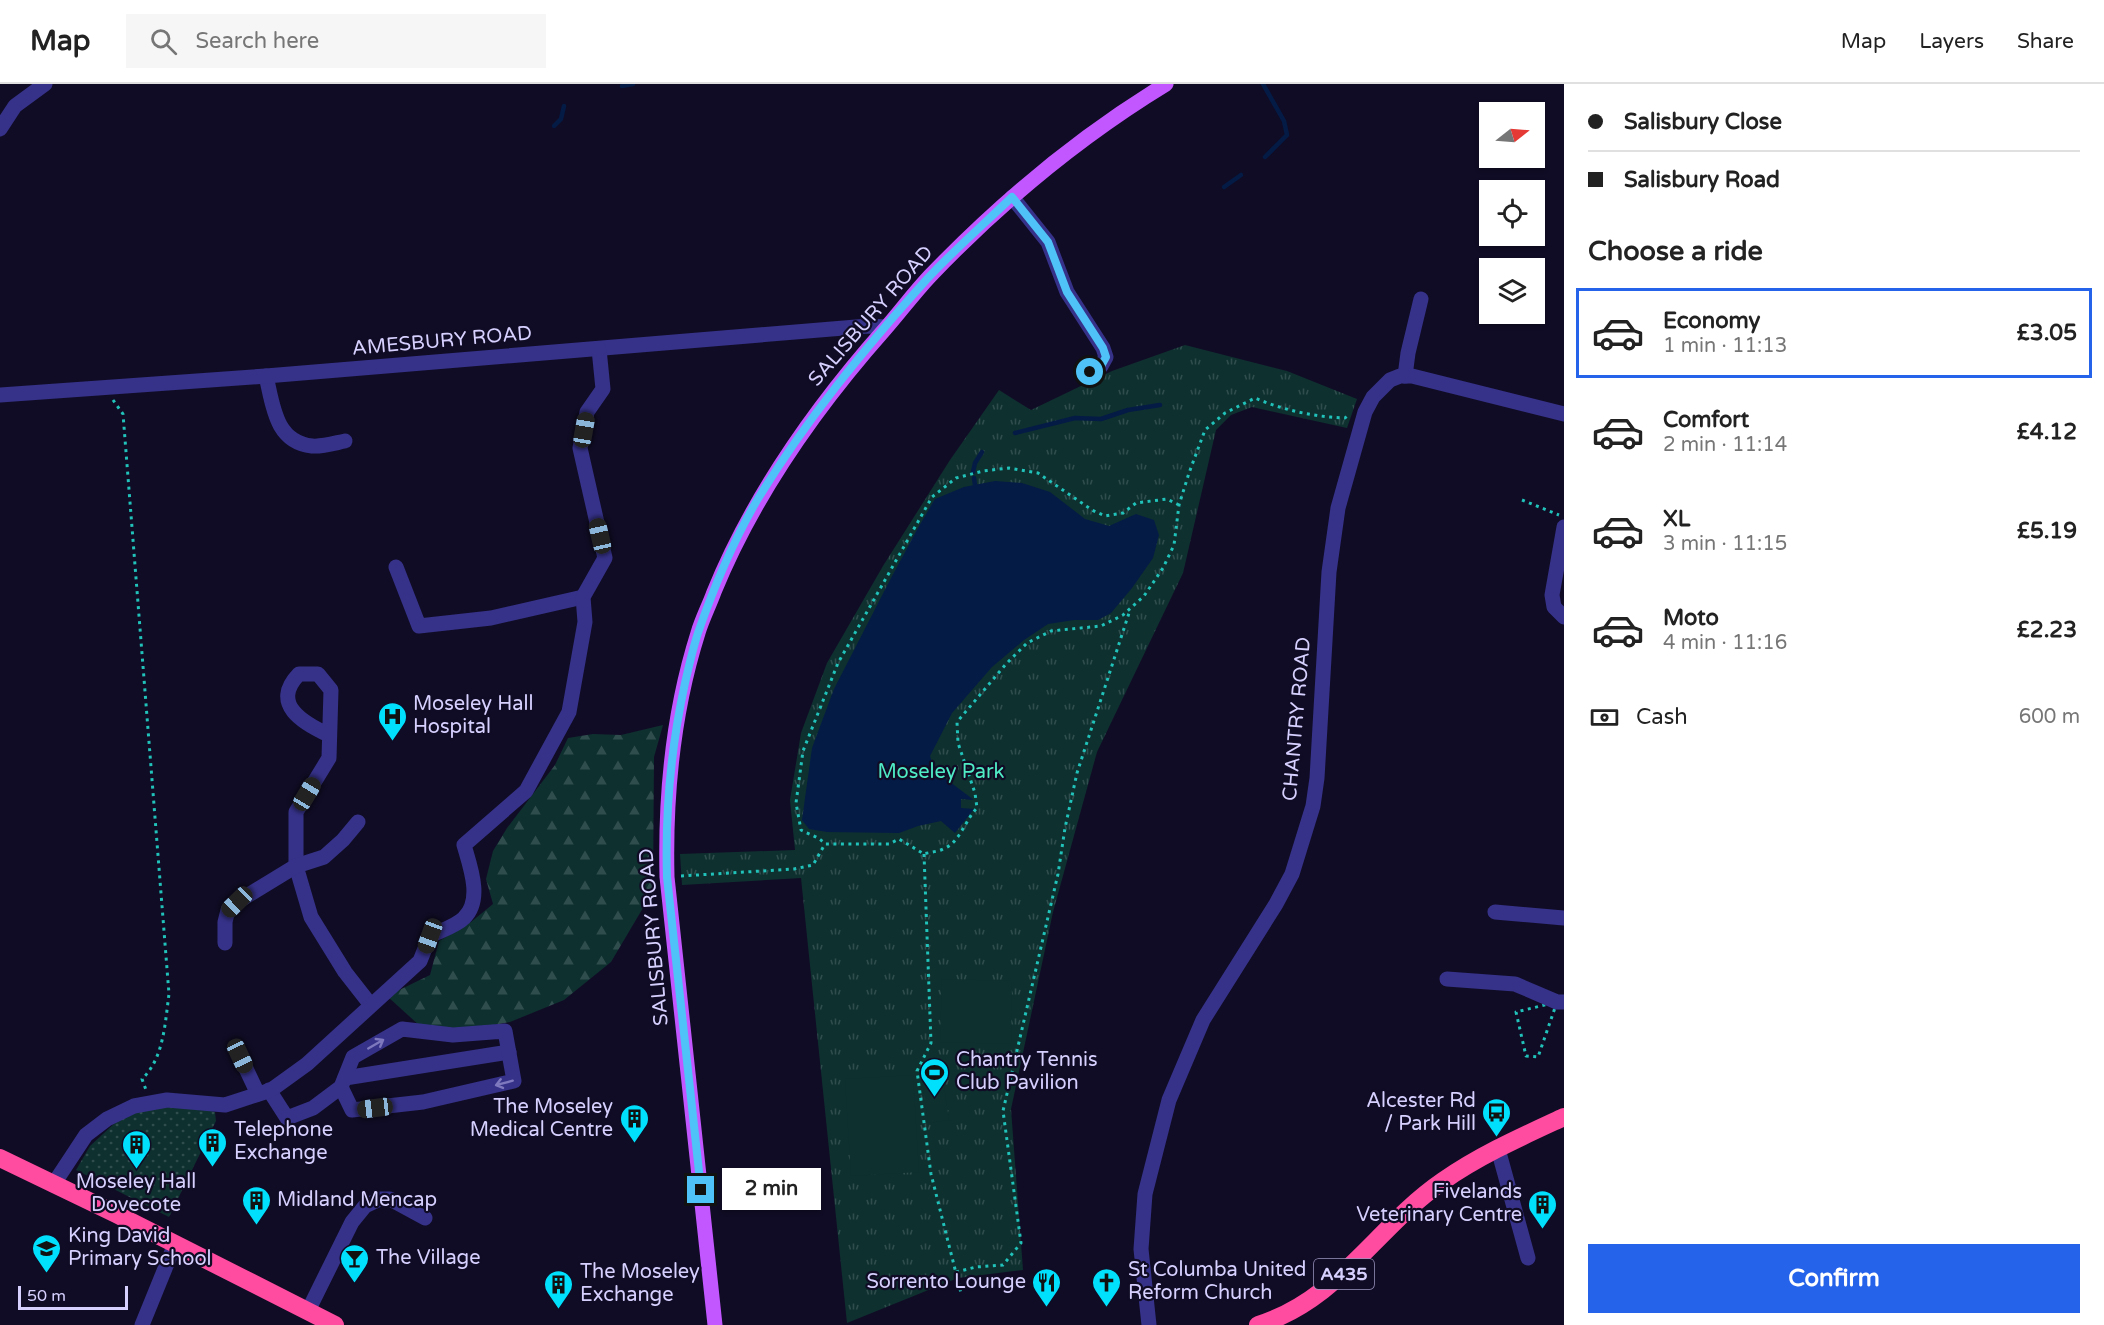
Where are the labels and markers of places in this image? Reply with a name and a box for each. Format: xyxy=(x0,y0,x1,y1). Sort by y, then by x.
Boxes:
place label: Moseley Hall Hospital xyxy=(413,692,534,739)
hospital icon: Moseley Hall Hospital xyxy=(376,700,408,742)
place label: Chantry Tennis Club Pavilion xyxy=(956,1048,1098,1095)
sports icon: Chantry Tennis Club Pavilion xyxy=(919,1056,951,1098)
place label: Alcester Rd / Park Hill xyxy=(1366,1089,1476,1136)
place label: The Moseley Medical Centre xyxy=(470,1095,613,1142)
bus stop icon: Alcester Rd / Park Hill xyxy=(1481,1096,1513,1138)
building icon: The Moseley Medical Centre xyxy=(618,1102,650,1144)
place label: Telephone Exchange xyxy=(234,1118,333,1165)
building icon: Telephone Exchange xyxy=(197,1126,229,1168)
building icon: Moseley Hall Dovecote xyxy=(120,1128,152,1170)
place label: Moseley Hall Dovecote xyxy=(76,1170,196,1217)
place label: Fivelands Veterinary Centre xyxy=(1356,1180,1522,1227)
building icon: Midland Mencap xyxy=(240,1184,272,1226)
place label: Midland Mencap xyxy=(277,1188,437,1212)
building icon: Fivelands Veterinary Centre xyxy=(1527,1188,1559,1230)
place label: King David Primary School xyxy=(68,1224,212,1271)
school or university icon: King David Primary School xyxy=(31,1232,63,1274)
bar icon: The Village xyxy=(339,1242,371,1284)
place label: The Village xyxy=(376,1246,481,1270)
place label: St Columba United Reform Church xyxy=(1128,1258,1306,1305)
place label: The Moseley Exchange xyxy=(580,1260,700,1307)
restaurant icon: Sorrento Lounge xyxy=(1031,1266,1063,1308)
church icon: St Columba United Reform Church xyxy=(1091,1266,1123,1308)
building icon: The Moseley Exchange xyxy=(543,1268,575,1310)
place label: Sorrento Lounge xyxy=(866,1270,1026,1294)

